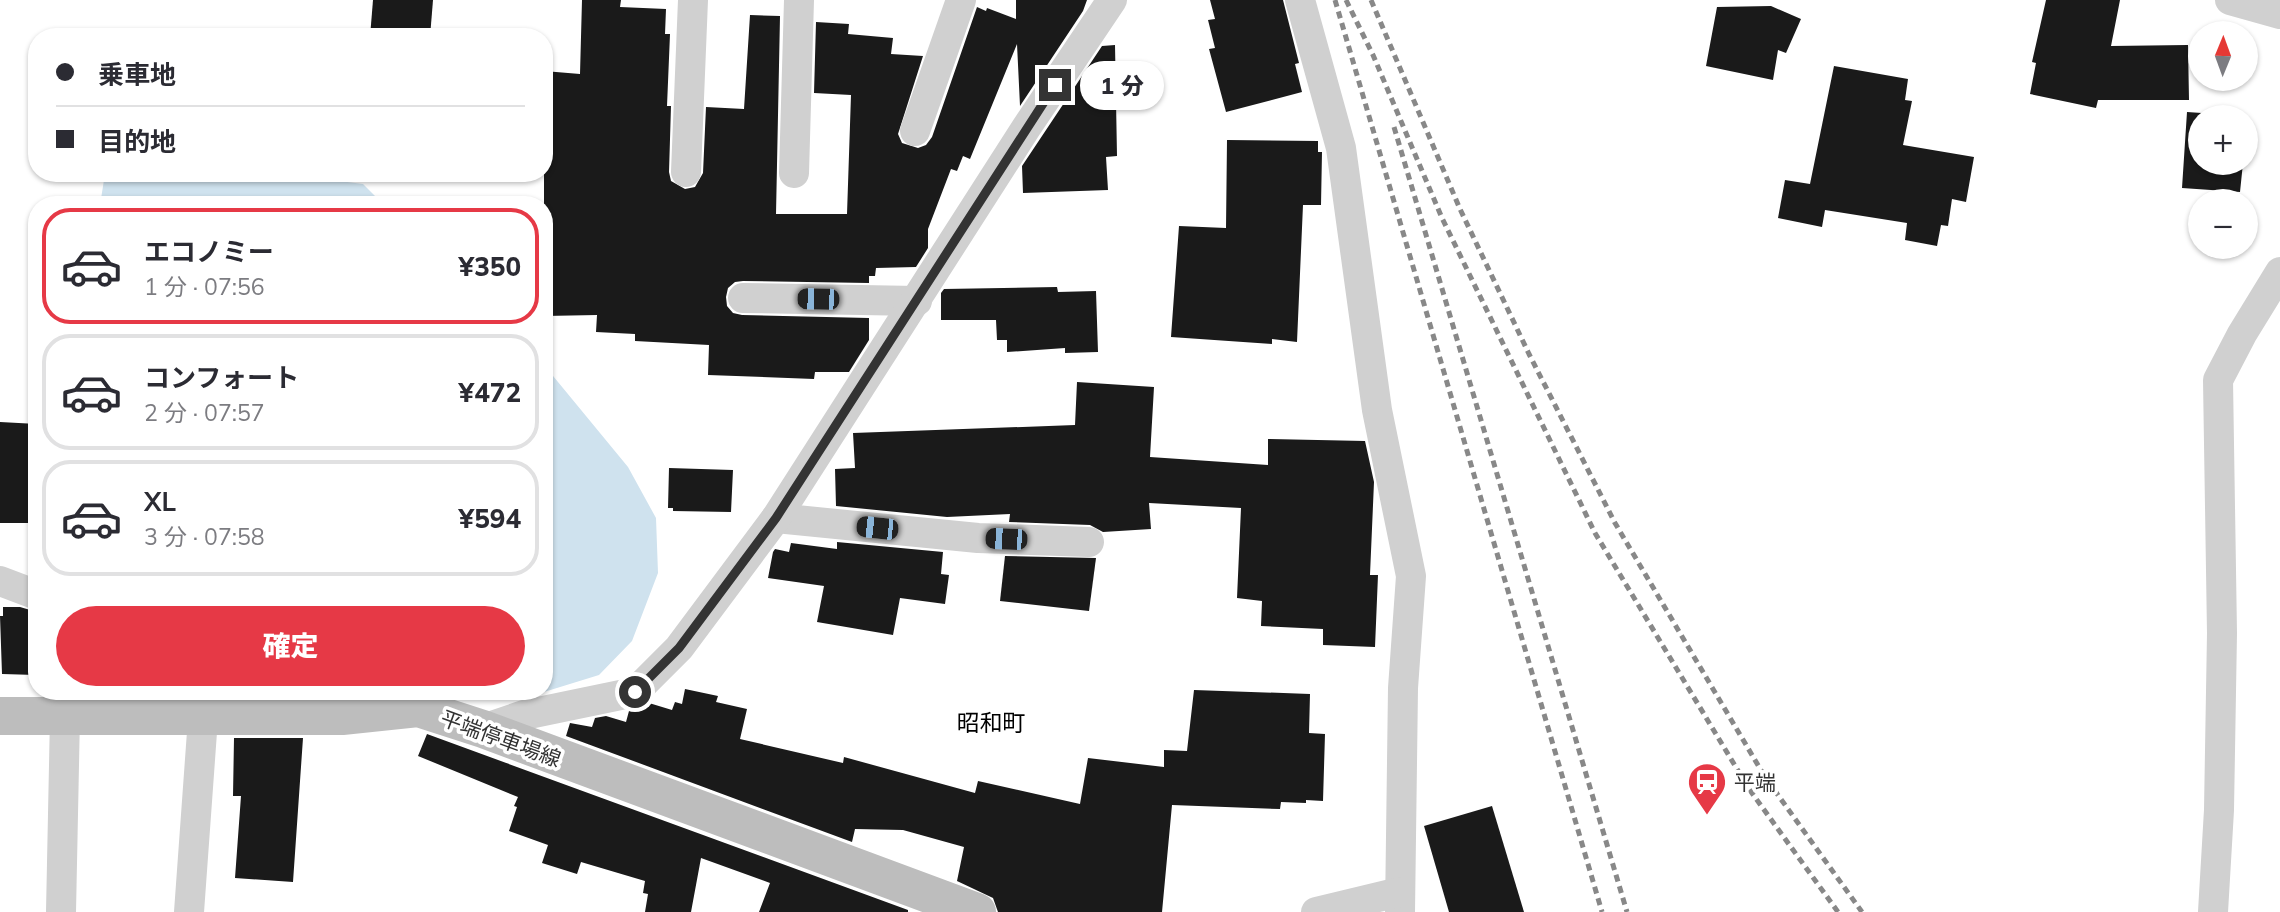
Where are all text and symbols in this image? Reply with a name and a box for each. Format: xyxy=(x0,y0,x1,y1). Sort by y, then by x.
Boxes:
north arrow xyxy=(2188,21,2258,91)
map controls xyxy=(2188,21,2258,259)
text: 乗車地 xyxy=(98,58,176,91)
callout: 1 分 xyxy=(1080,60,1164,110)
route end xyxy=(1039,69,1071,101)
text: 1 分 xyxy=(1100,71,1144,100)
button: + xyxy=(2188,105,2258,175)
text: 目的地 xyxy=(98,125,176,158)
button: − xyxy=(2188,189,2258,259)
icon: car xyxy=(60,235,123,298)
text: エコノミー xyxy=(144,235,274,268)
text: ¥350 xyxy=(459,250,521,283)
text: 1 分 · 07:56 xyxy=(144,272,265,301)
car xyxy=(797,288,840,310)
icon: car xyxy=(60,361,123,424)
text: コンフォート xyxy=(144,361,299,394)
text: ¥472 xyxy=(459,376,521,409)
text: 2 分 · 07:57 xyxy=(144,398,265,427)
text: XL xyxy=(144,485,176,518)
icon: car xyxy=(60,487,123,550)
text: ¥594 xyxy=(459,502,521,535)
car xyxy=(856,515,899,541)
text: 3 分 · 07:58 xyxy=(144,522,265,551)
car xyxy=(985,528,1028,550)
button: 確定 xyxy=(56,606,525,686)
route start xyxy=(619,676,651,708)
street label: 平端停車場線 xyxy=(437,704,565,772)
district label: 昭和町 xyxy=(957,708,1026,737)
station icon: 平端 xyxy=(1686,761,1728,816)
place label: 平端 xyxy=(1734,769,1776,795)

